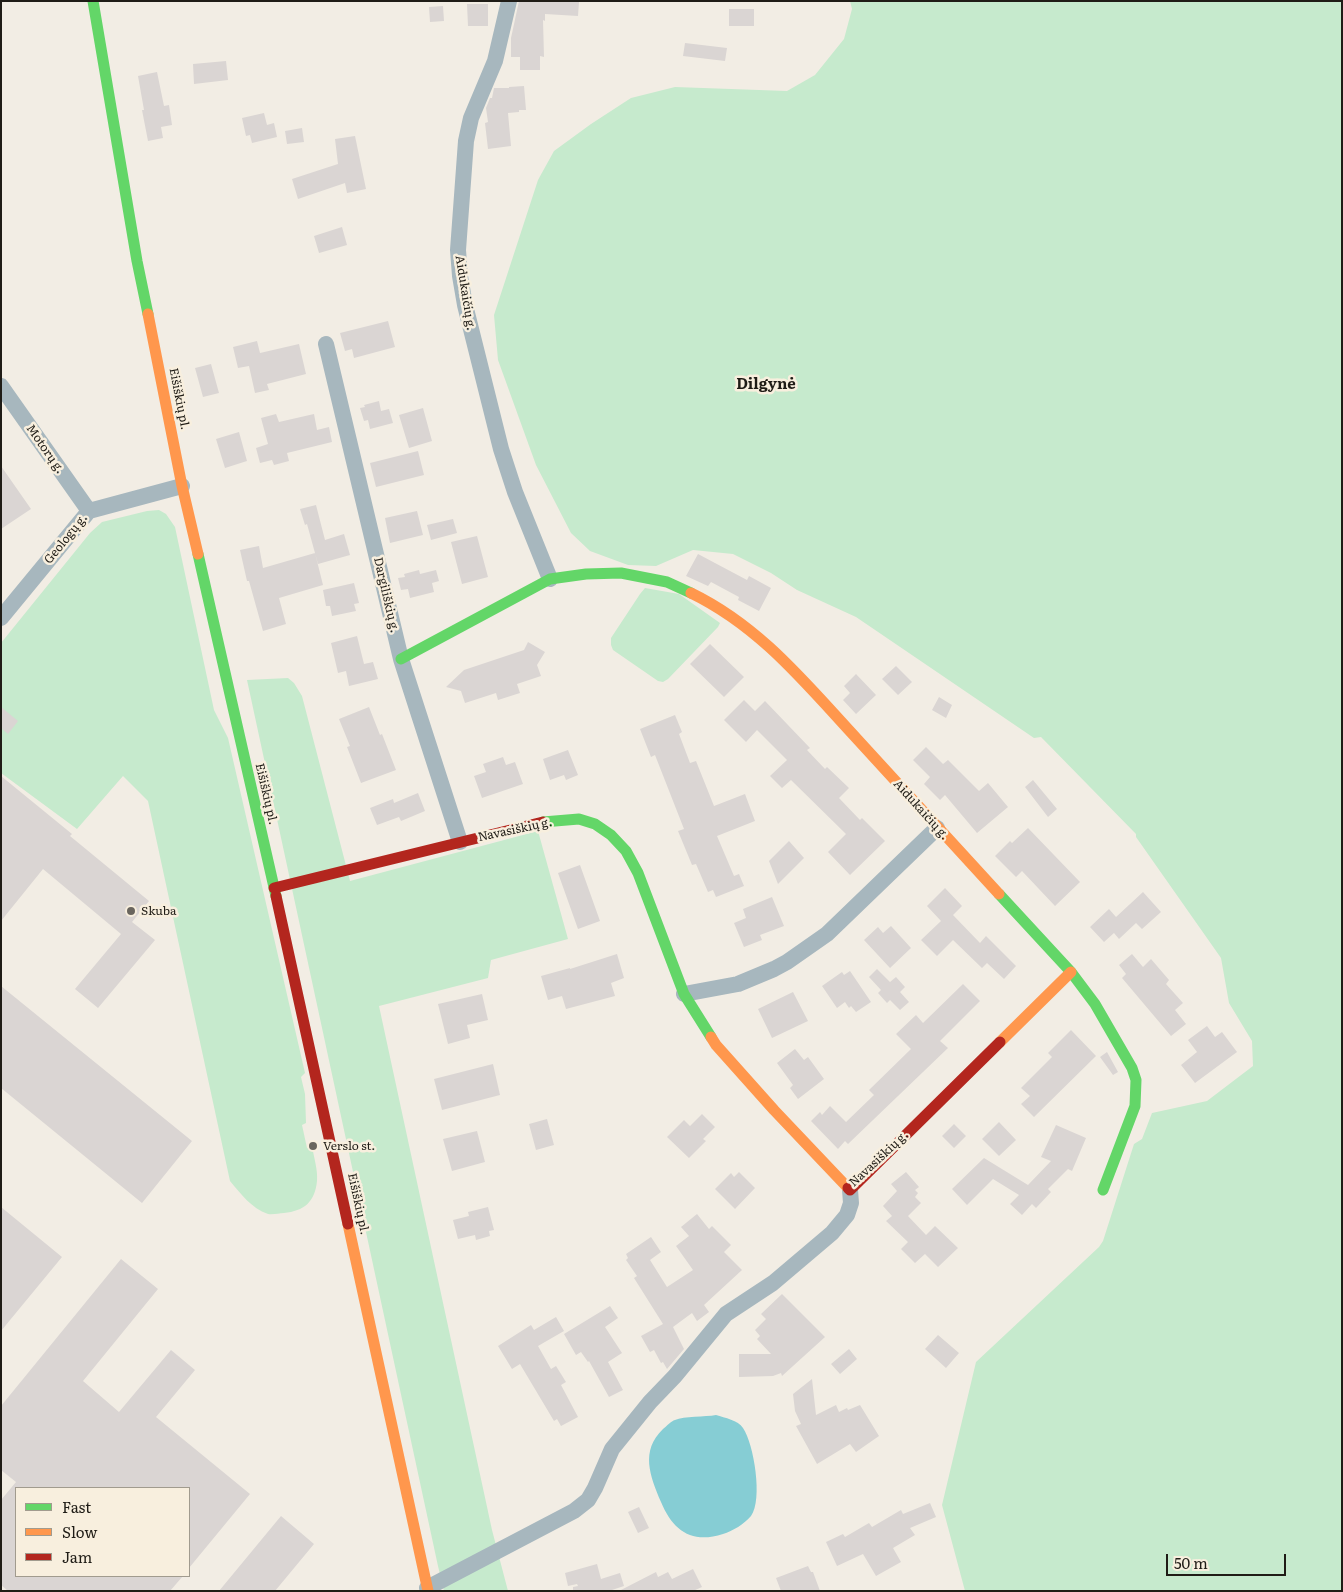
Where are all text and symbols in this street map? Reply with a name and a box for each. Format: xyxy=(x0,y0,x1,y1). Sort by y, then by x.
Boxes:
street label: Aidukaičių g. xyxy=(452,254,478,332)
street label: Eišiškių pl. xyxy=(166,367,192,431)
district label: Dilgynė xyxy=(736,376,796,394)
street label: Motorų g. xyxy=(23,422,67,476)
street label: Geologų g. xyxy=(41,511,91,567)
street label: Dargiliškių g. xyxy=(370,556,402,634)
street label: Eišiškių pl. xyxy=(252,762,280,826)
street label: Aidukaičių g. xyxy=(890,777,952,843)
street label: Navasiškių g. xyxy=(477,815,553,845)
place label: Skuba xyxy=(141,904,176,918)
marker: Skuba xyxy=(125,905,137,917)
street label: Navasiškių g. xyxy=(847,1128,911,1190)
place label: Verslo st. xyxy=(323,1139,375,1153)
marker: Verslo st. xyxy=(307,1140,319,1152)
street label: Eišiškių pl. xyxy=(344,1172,372,1236)
legend xyxy=(15,1487,190,1577)
text: Fast xyxy=(62,1495,91,1518)
text: Slow xyxy=(62,1520,97,1543)
scale bar xyxy=(1168,1544,1288,1576)
text: Jam xyxy=(62,1545,92,1568)
text: 50 m xyxy=(1174,1551,1208,1574)

